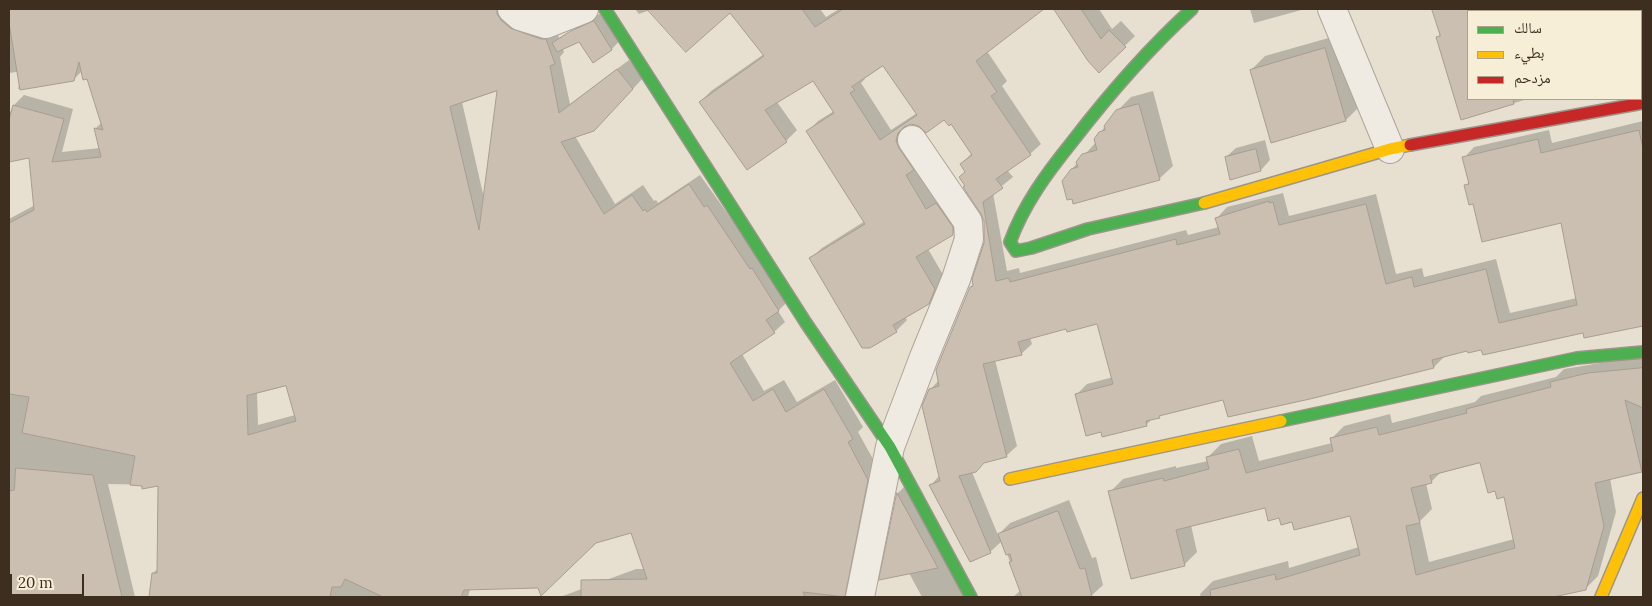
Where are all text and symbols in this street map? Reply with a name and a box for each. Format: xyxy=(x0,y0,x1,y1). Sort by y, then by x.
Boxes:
legend xyxy=(1467,10,1642,100)
text: سالك xyxy=(1514,18,1542,37)
text: بطيء xyxy=(1514,43,1544,62)
text: مزدحم xyxy=(1514,68,1551,87)
scale bar xyxy=(12,564,86,596)
text: 20 m xyxy=(18,573,53,592)

